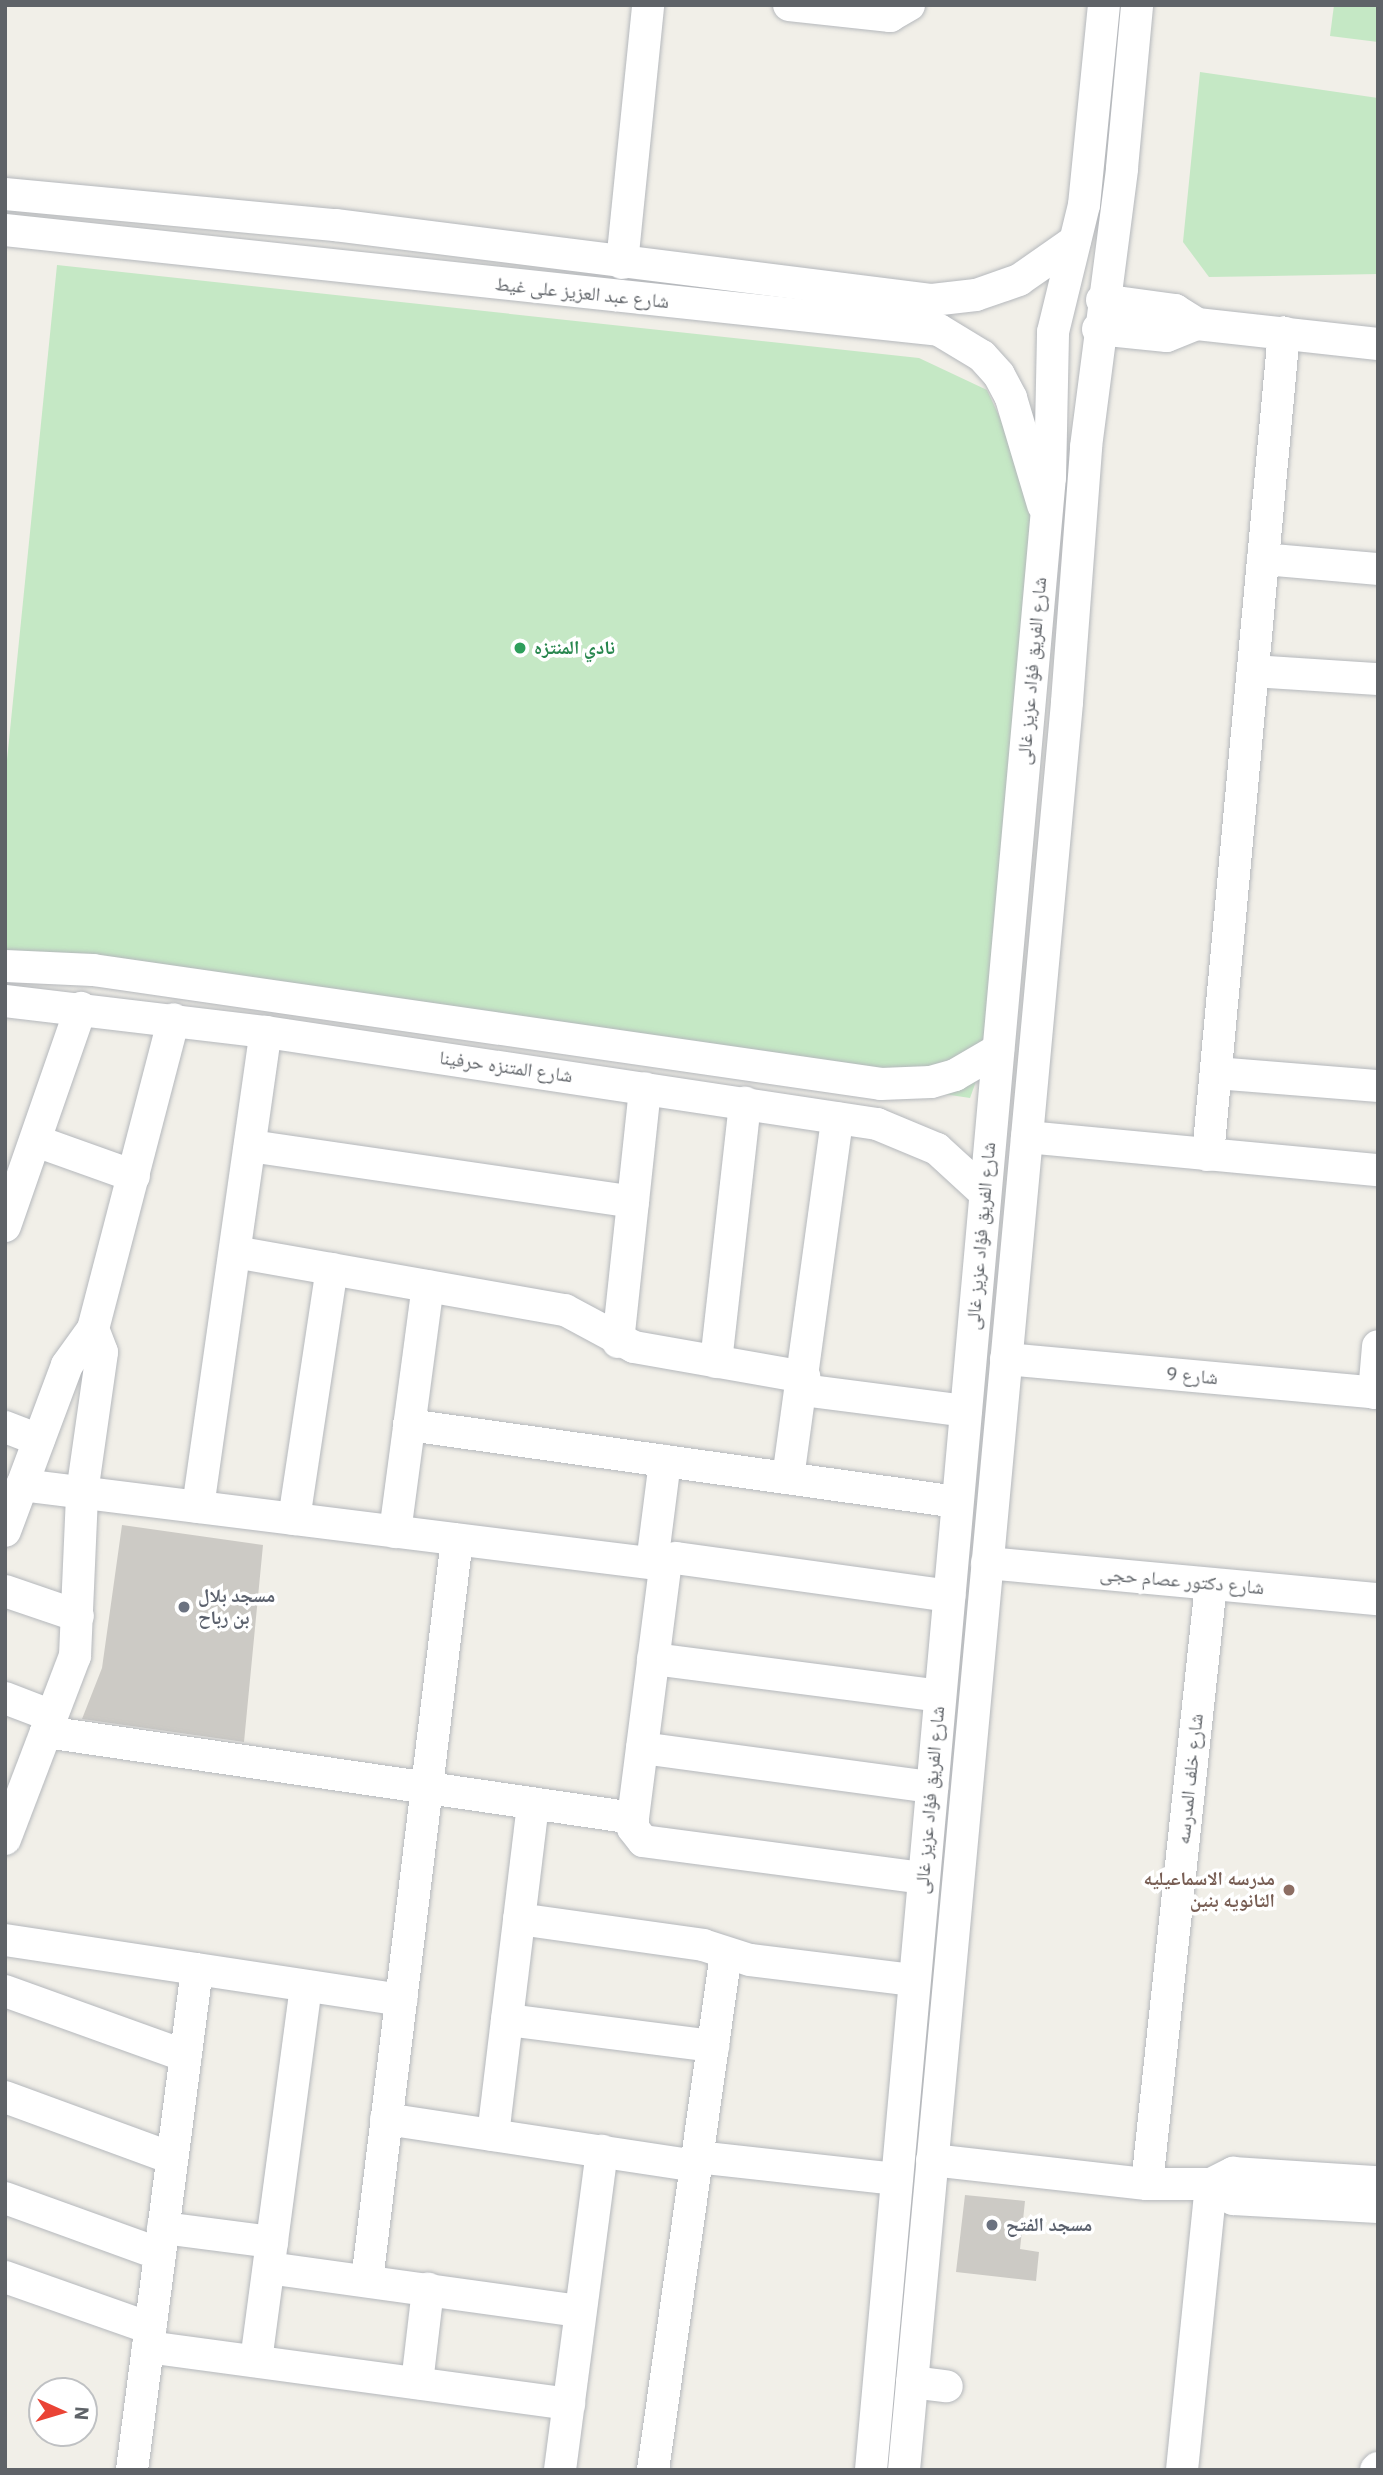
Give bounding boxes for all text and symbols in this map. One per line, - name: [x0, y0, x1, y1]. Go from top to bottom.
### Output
- street label: شارع عبد العزيز على غيط: [494, 273, 670, 313]
- street label: شارع الفريق فؤاد عزيز غالى: [1012, 576, 1052, 766]
- place label: نادي المنتزه: [534, 637, 615, 659]
- marker: نادي المنتزه: [512, 640, 528, 656]
- street label: شارع المتنزه حرفينا: [438, 1046, 574, 1088]
- street label: شارع الفريق فؤاد عزيز غالى: [961, 1141, 1001, 1331]
- street label: شارع 9: [1165, 1362, 1219, 1390]
- street label: شارع دكتور عصام حجى: [1099, 1562, 1265, 1600]
- place label: مسجد بلال بن رباح: [198, 1585, 275, 1629]
- marker: مسجد بلال بن رباح: [176, 1599, 192, 1615]
- street label: شارع الفريق فؤاد عزيز غالى: [910, 1705, 950, 1895]
- street label: شارع خلف المدرسه: [1172, 1713, 1208, 1845]
- place label: مدرسه الاسماعيليه الثانويه بنين: [1144, 1868, 1275, 1912]
- marker: مدرسه الاسماعيليه الثانويه بنين: [1281, 1882, 1297, 1898]
- place label: مسجد الفتح: [1006, 2214, 1092, 2236]
- marker: مسجد الفتح: [984, 2217, 1000, 2233]
- north arrow: [28, 2377, 98, 2447]
- text: N: [70, 2406, 94, 2421]

